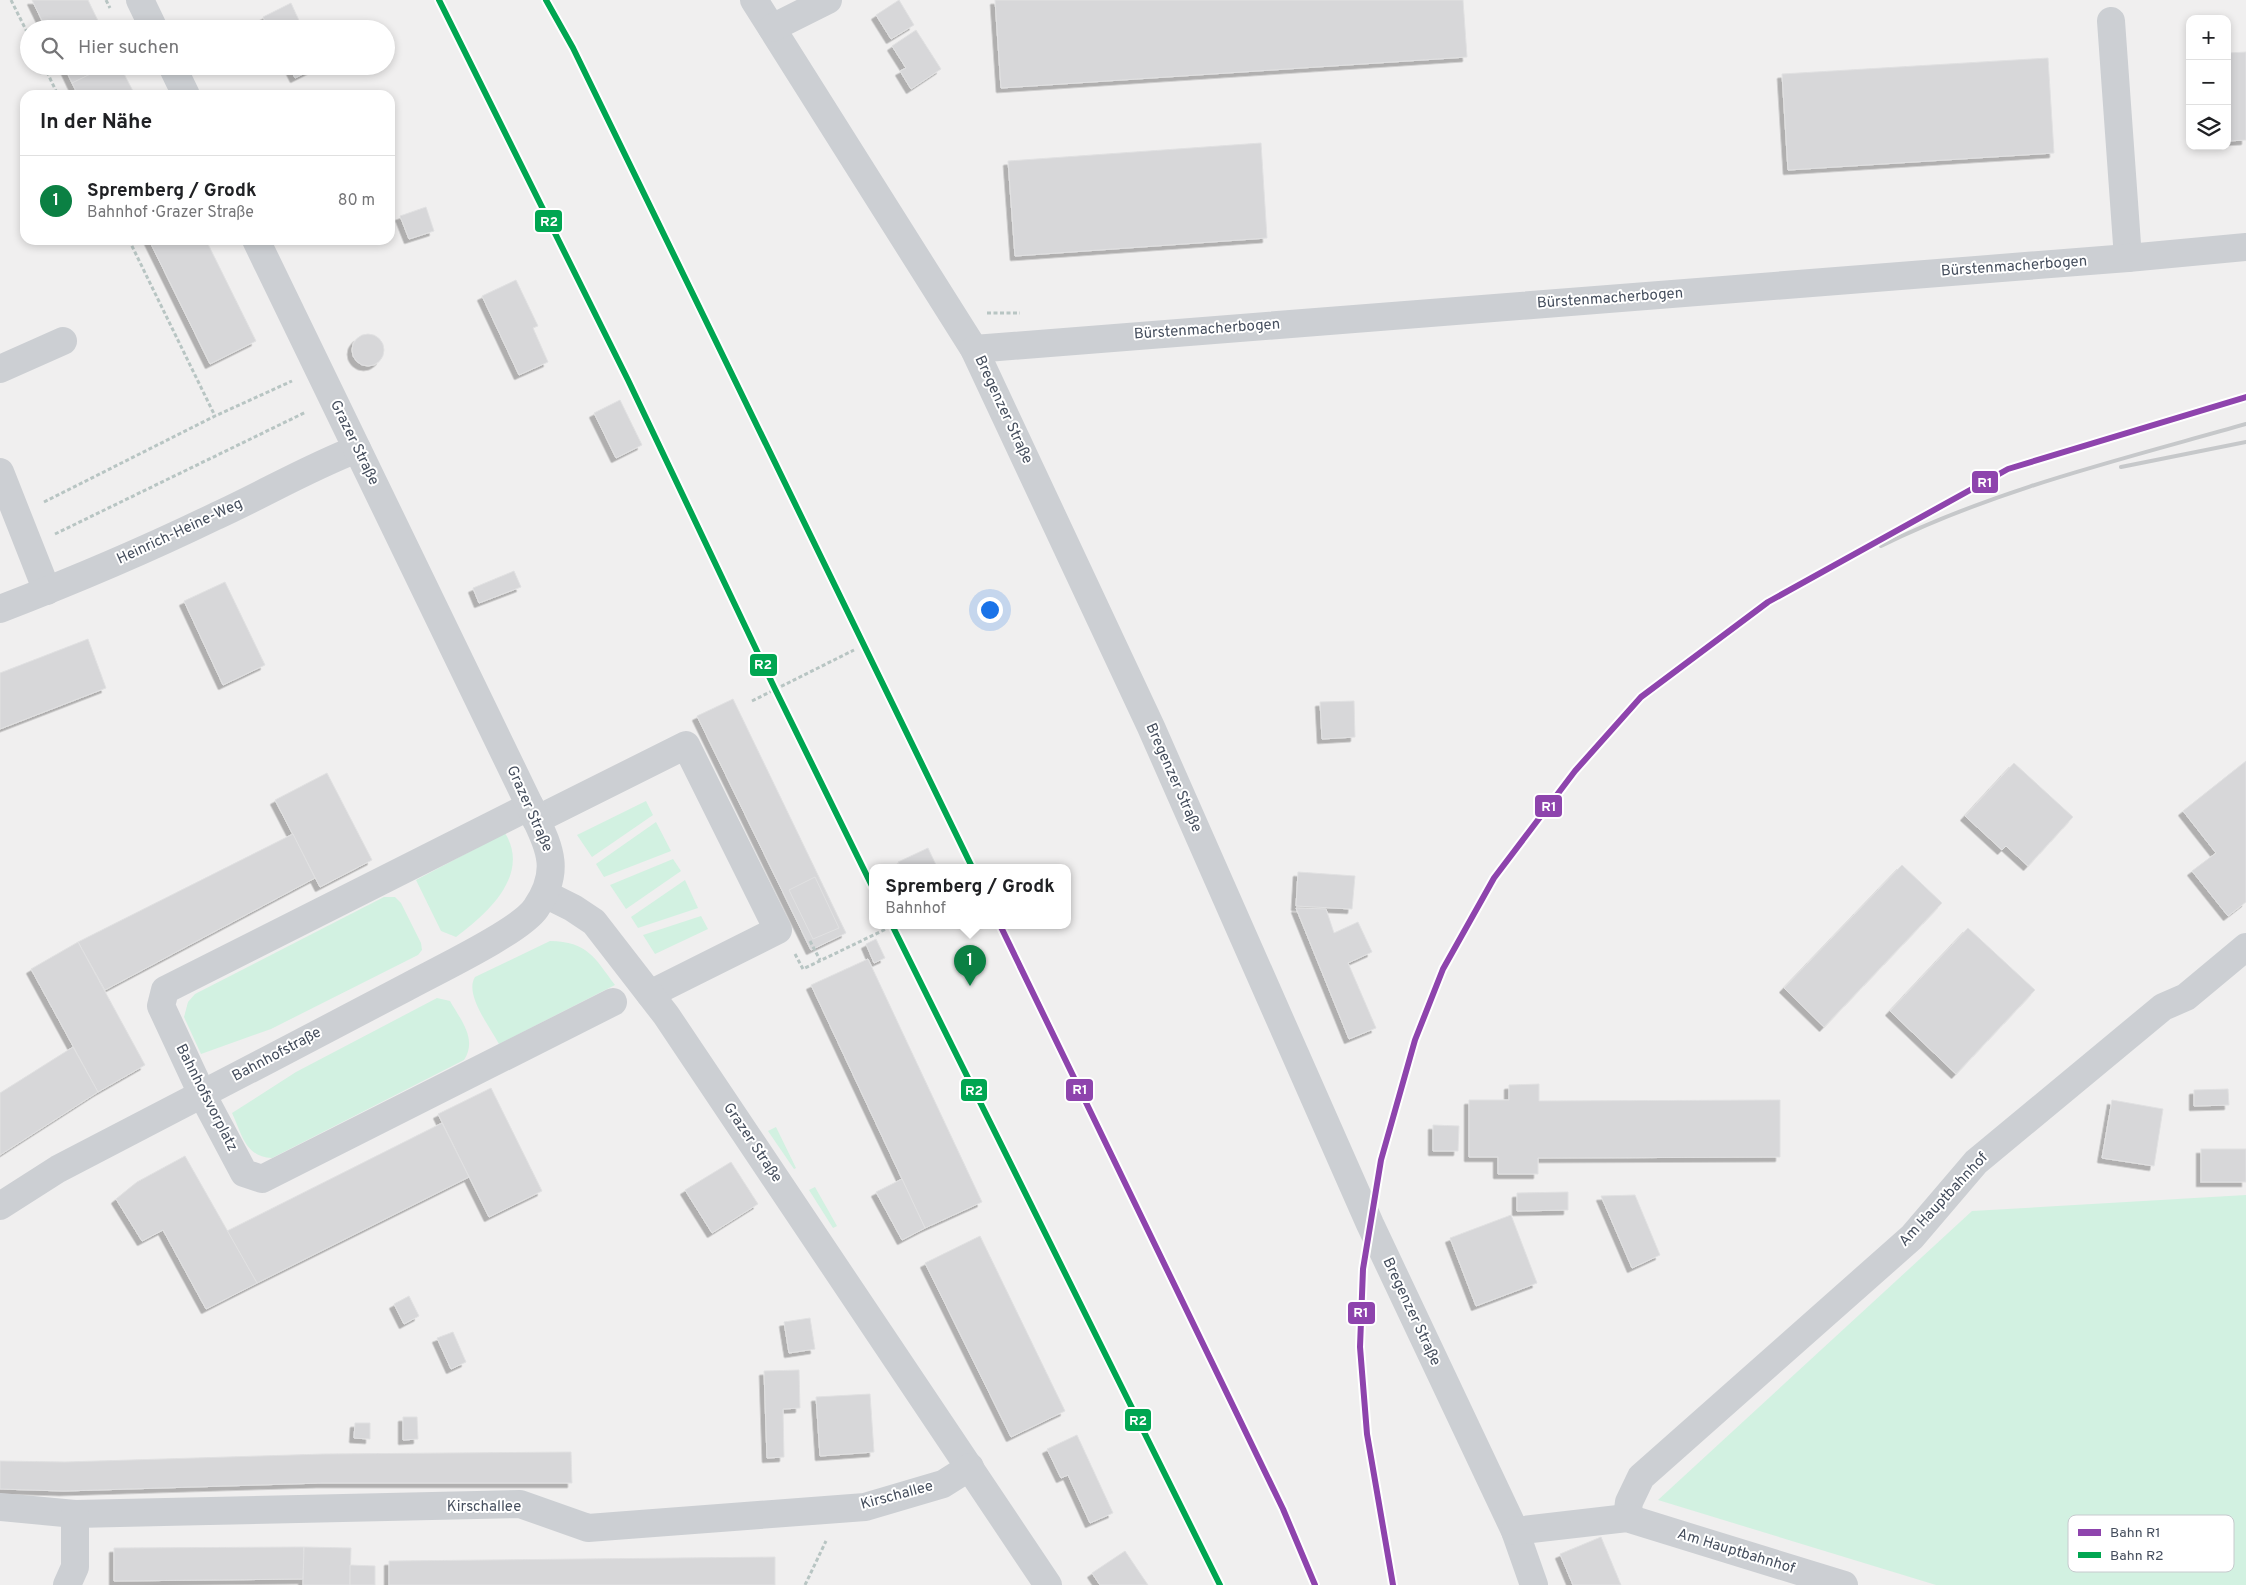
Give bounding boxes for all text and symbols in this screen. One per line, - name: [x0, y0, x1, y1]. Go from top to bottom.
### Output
- map controls: [2186, 15, 2231, 150]
- button: +: [2186, 15, 2231, 60]
- search box: [20, 20, 395, 75]
- icon: search: [38, 34, 66, 62]
- text: Hier suchen: [78, 36, 179, 60]
- button: −: [2186, 60, 2231, 105]
- button: layers: [2186, 105, 2231, 150]
- text: In der Nähe: [40, 109, 152, 136]
- text: Spremberg / Grodk: [87, 179, 257, 203]
- text: 1: [53, 191, 59, 211]
- text: 80 m: [338, 191, 375, 211]
- text: Bahnhof · Grazer Straße: [87, 203, 254, 223]
- line badge: R2: [534, 209, 563, 233]
- text: R2: [540, 214, 558, 231]
- street label: Bürstenmacherbogen: [1940, 252, 2088, 282]
- street label: Bürstenmacherbogen: [1536, 284, 1684, 314]
- street label: Bürstenmacherbogen: [1133, 315, 1281, 345]
- street label: Bregenzer Straße: [970, 353, 1036, 467]
- street label: Grazer Straße: [325, 397, 383, 489]
- line badge: R1: [1971, 470, 1999, 494]
- text: R1: [1977, 475, 1993, 492]
- street label: Heinrich-Heine-Weg: [114, 495, 246, 569]
- your location: [977, 597, 1003, 623]
- line badge: R2: [749, 653, 778, 677]
- text: R2: [754, 657, 772, 674]
- street label: Bregenzer Straße: [1140, 721, 1206, 835]
- street label: Grazer Straße: [502, 763, 556, 855]
- line badge: R1: [1534, 794, 1563, 818]
- text: R1: [1541, 799, 1557, 816]
- popup: [869, 864, 1071, 929]
- text: Spremberg / Grodk: [885, 875, 1055, 899]
- text: Bahnhof: [885, 899, 946, 919]
- pin: 1: [954, 945, 986, 986]
- street label: Bahnhofstraße: [229, 1024, 325, 1086]
- street label: Bahnhofsvorplatz: [171, 1041, 241, 1155]
- line badge: R2: [960, 1078, 988, 1102]
- line badge: R1: [1065, 1078, 1094, 1102]
- text: R1: [1072, 1082, 1088, 1099]
- text: R2: [965, 1083, 983, 1100]
- street label: Grazer Straße: [718, 1099, 786, 1187]
- street label: Am Hauptbahnhof: [1895, 1149, 1993, 1251]
- street label: Bregenzer Straße: [1378, 1255, 1444, 1369]
- line badge: R1: [1347, 1301, 1376, 1325]
- text: R1: [1353, 1305, 1369, 1322]
- line badge: R2: [1124, 1408, 1152, 1432]
- text: R2: [1129, 1413, 1147, 1430]
- street label: Kirschallee: [859, 1477, 935, 1515]
- street label: Kirschallee: [447, 1498, 521, 1517]
- legend: [2068, 1515, 2234, 1572]
- street label: Am Hauptbahnhof: [1675, 1525, 1797, 1579]
- text: Bahn R1: [2110, 1525, 2160, 1542]
- text: Bahn R2: [2110, 1548, 2164, 1565]

